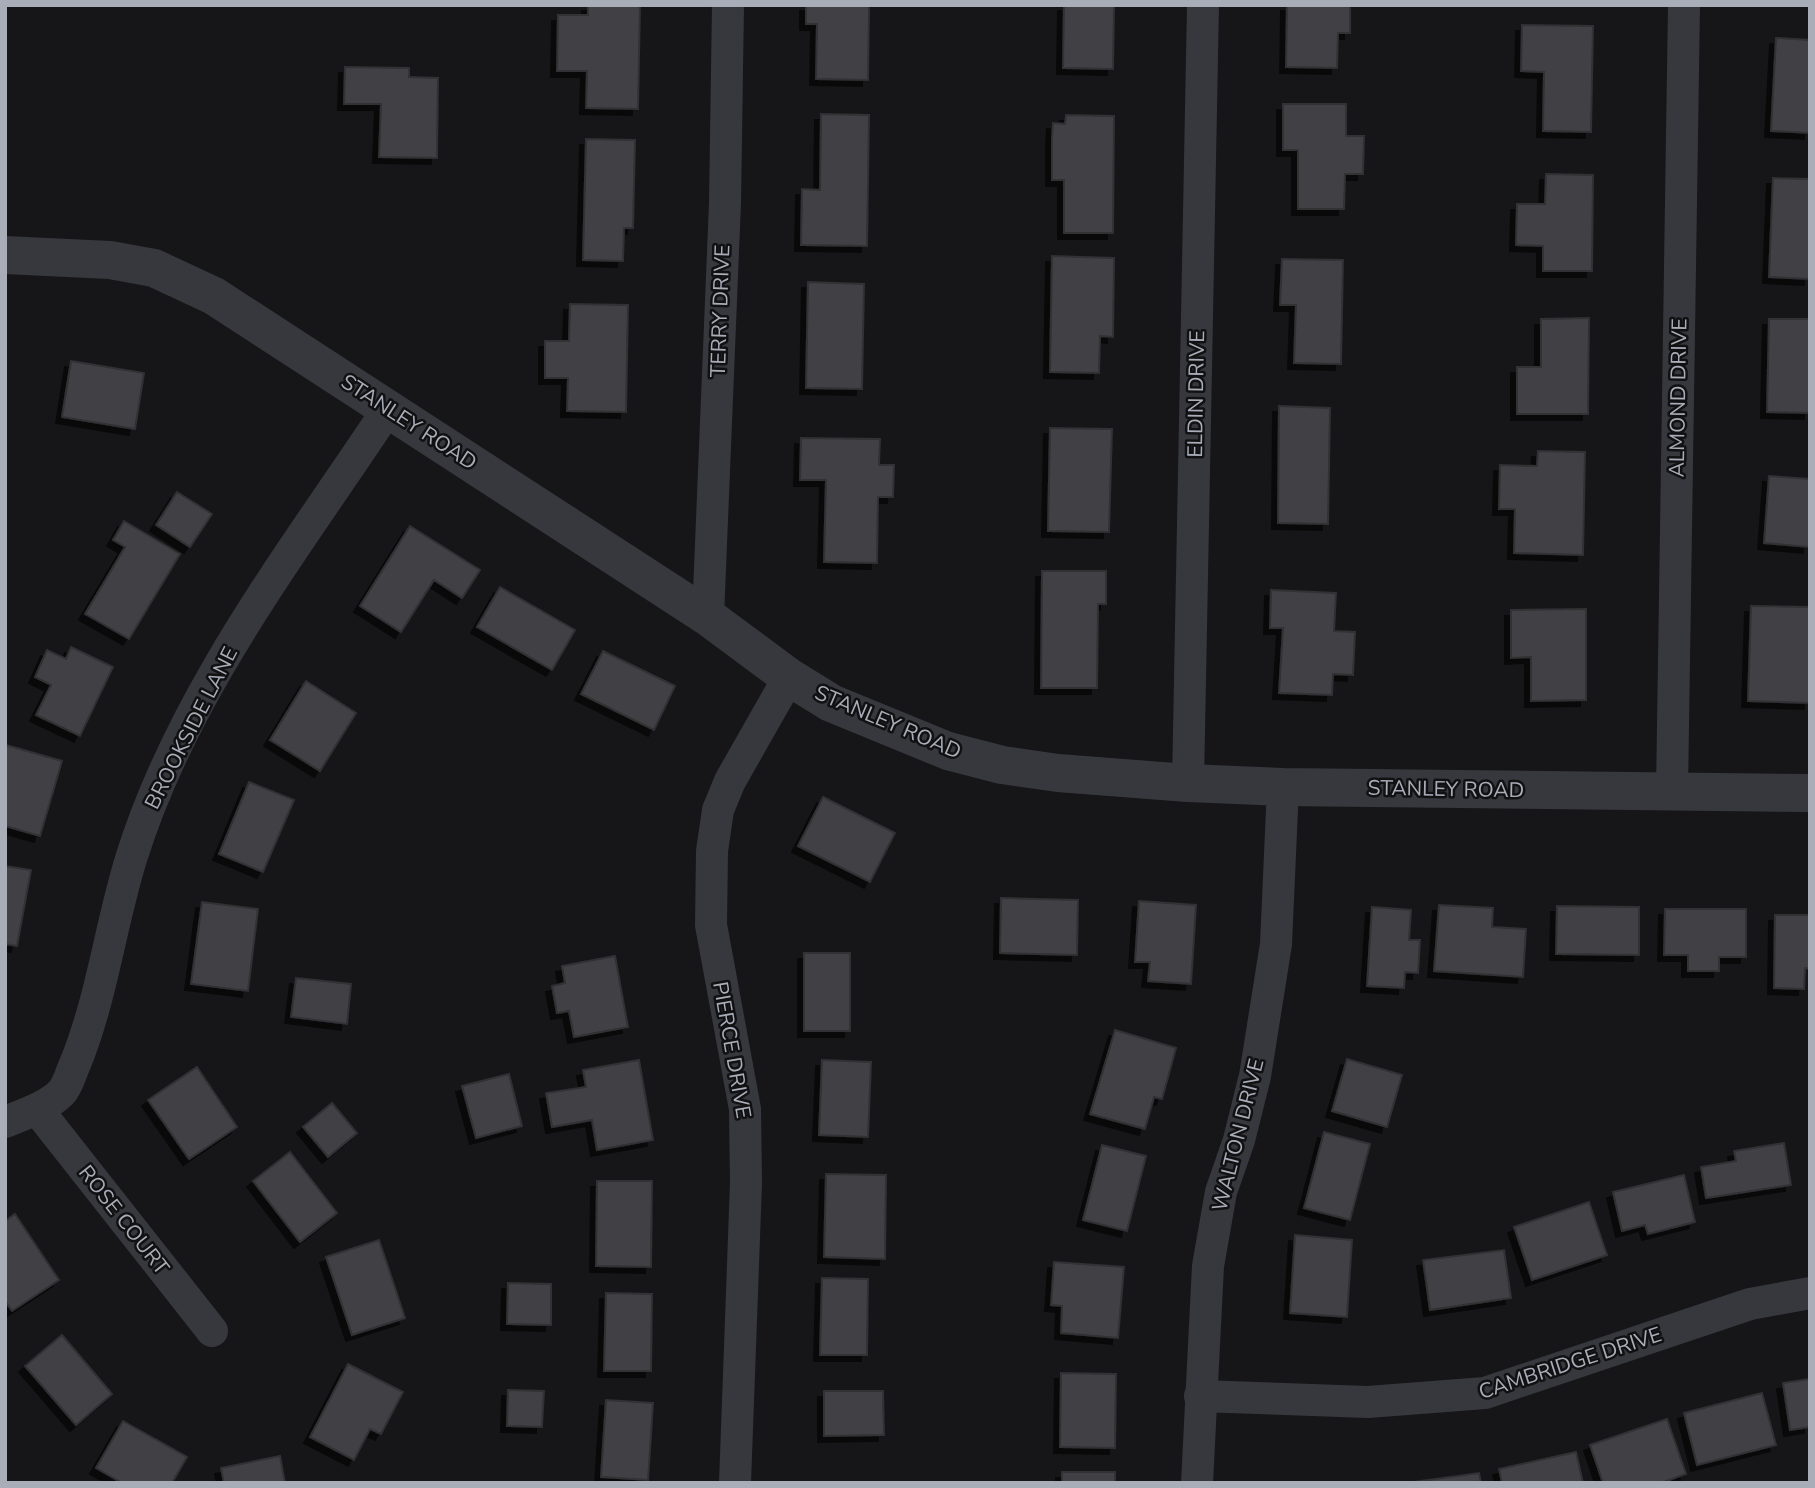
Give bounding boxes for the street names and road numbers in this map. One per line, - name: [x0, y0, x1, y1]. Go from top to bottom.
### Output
- street label: TERRY DRIVE: [704, 244, 736, 378]
- street label: ALMOND DRIVE: [1663, 318, 1693, 478]
- street label: ELDIN DRIVE: [1181, 330, 1211, 458]
- street label: STANLEY ROAD: [336, 368, 482, 476]
- street label: BROOKSIDE LANE: [138, 642, 244, 814]
- street label: STANLEY ROAD: [810, 679, 966, 765]
- street label: STANLEY ROAD: [1367, 774, 1525, 804]
- street label: PIERCE DRIVE: [706, 979, 758, 1121]
- street label: WALTON DRIVE: [1205, 1056, 1271, 1214]
- street label: ROSE COURT: [72, 1159, 176, 1281]
- street label: CAMBRIDGE DRIVE: [1475, 1320, 1665, 1406]

